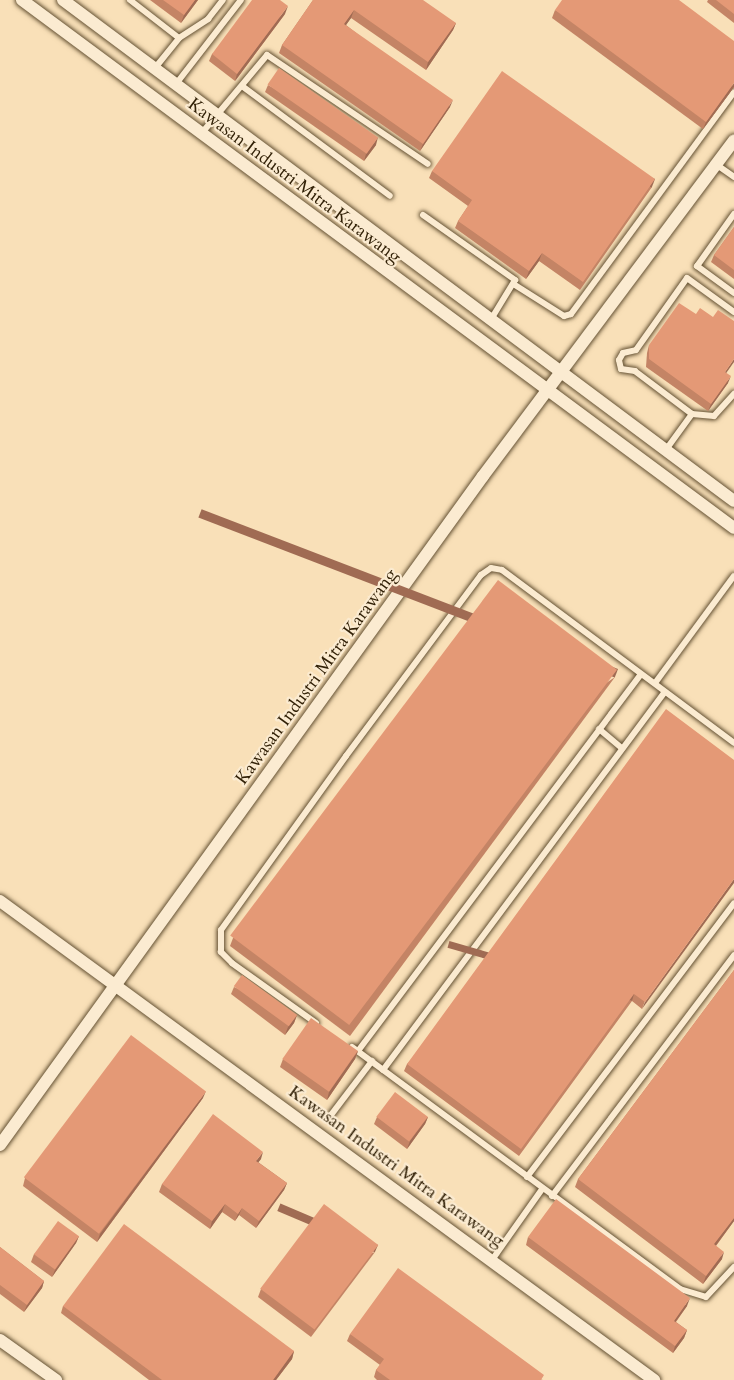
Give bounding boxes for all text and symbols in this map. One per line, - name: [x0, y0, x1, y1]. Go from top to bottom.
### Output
- street label: Kawasan Industri Mitra Karawang: [183, 94, 405, 268]
- street label: Kawasan Industri Mitra Karawang: [232, 565, 402, 789]
- street label: Kawasan Industri Mitra Karawang: [284, 1082, 508, 1252]

